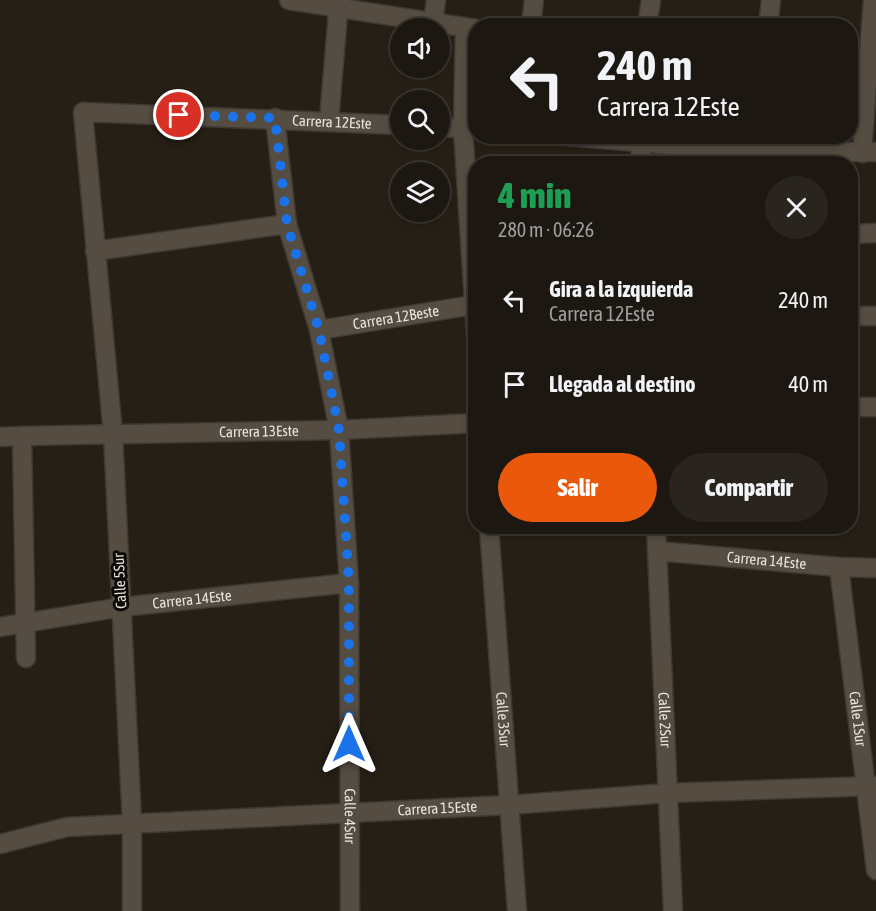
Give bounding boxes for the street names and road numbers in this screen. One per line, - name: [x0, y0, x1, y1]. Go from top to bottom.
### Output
- street label: Carrera 12Este: [292, 112, 372, 132]
- street label: Carrera 12Beste: [352, 302, 440, 332]
- street label: Carrera 13Este: [219, 422, 299, 440]
- street label: Carrera 14Este: [726, 548, 807, 572]
- street label: Calle 5Sur: [110, 552, 129, 609]
- street label: Carrera 14Este: [152, 586, 232, 612]
- street label: Calle 1Sur: [846, 690, 870, 748]
- street label: Calle 3Sur: [493, 691, 514, 748]
- street label: Calle 2Sur: [655, 692, 675, 748]
- street label: Calle 4Sur: [342, 789, 359, 845]
- street label: Carrera 15Este: [397, 798, 478, 818]

